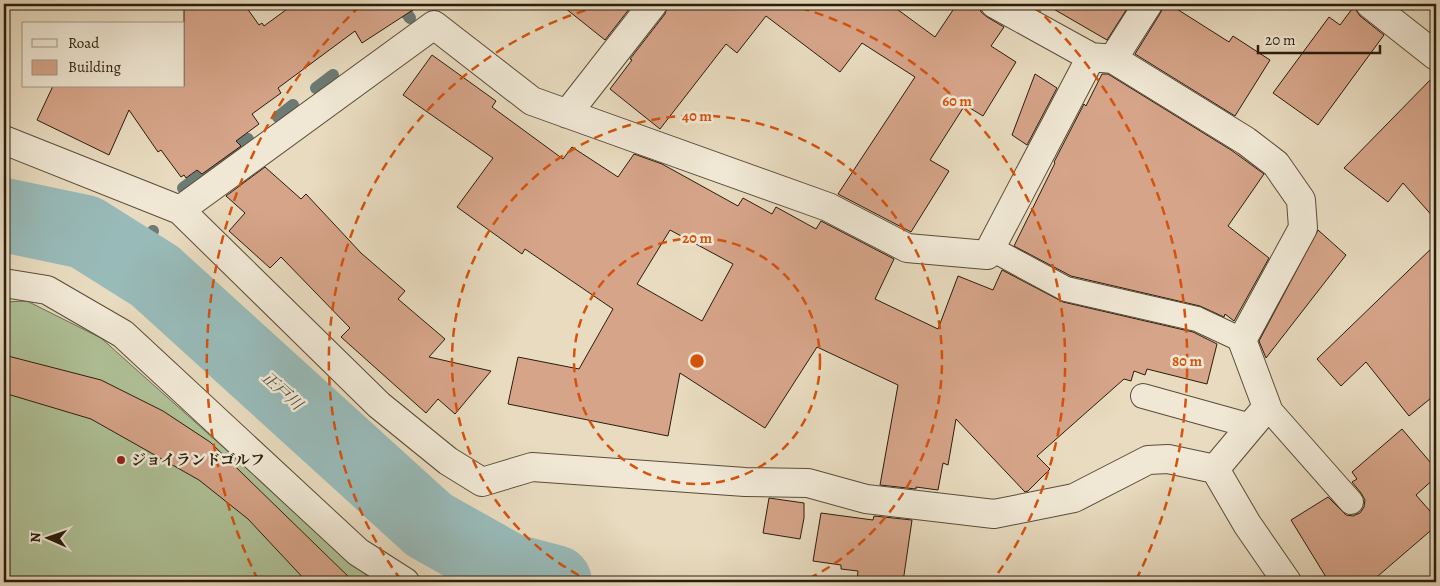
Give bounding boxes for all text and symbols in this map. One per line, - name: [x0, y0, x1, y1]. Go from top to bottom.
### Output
- legend: [22, 22, 185, 88]
- scale bar: [1258, 22, 1380, 54]
- text: 20 m: [1265, 30, 1296, 50]
- text: Road: [68, 33, 100, 53]
- text: Building: [68, 57, 121, 77]
- text: 60 m: [942, 91, 972, 111]
- text: 40 m: [682, 106, 712, 126]
- text: 20 m: [682, 228, 712, 248]
- text: 80 m: [1172, 351, 1202, 371]
- centre of rings: [688, 352, 706, 370]
- water label: 正戸川: [257, 367, 309, 417]
- place label: ジョイランドゴルフ: [131, 450, 265, 470]
- marker: ジョイランドゴルフ: [115, 454, 127, 466]
- north arrow: [22, 514, 72, 564]
- text: N: [26, 532, 45, 543]

